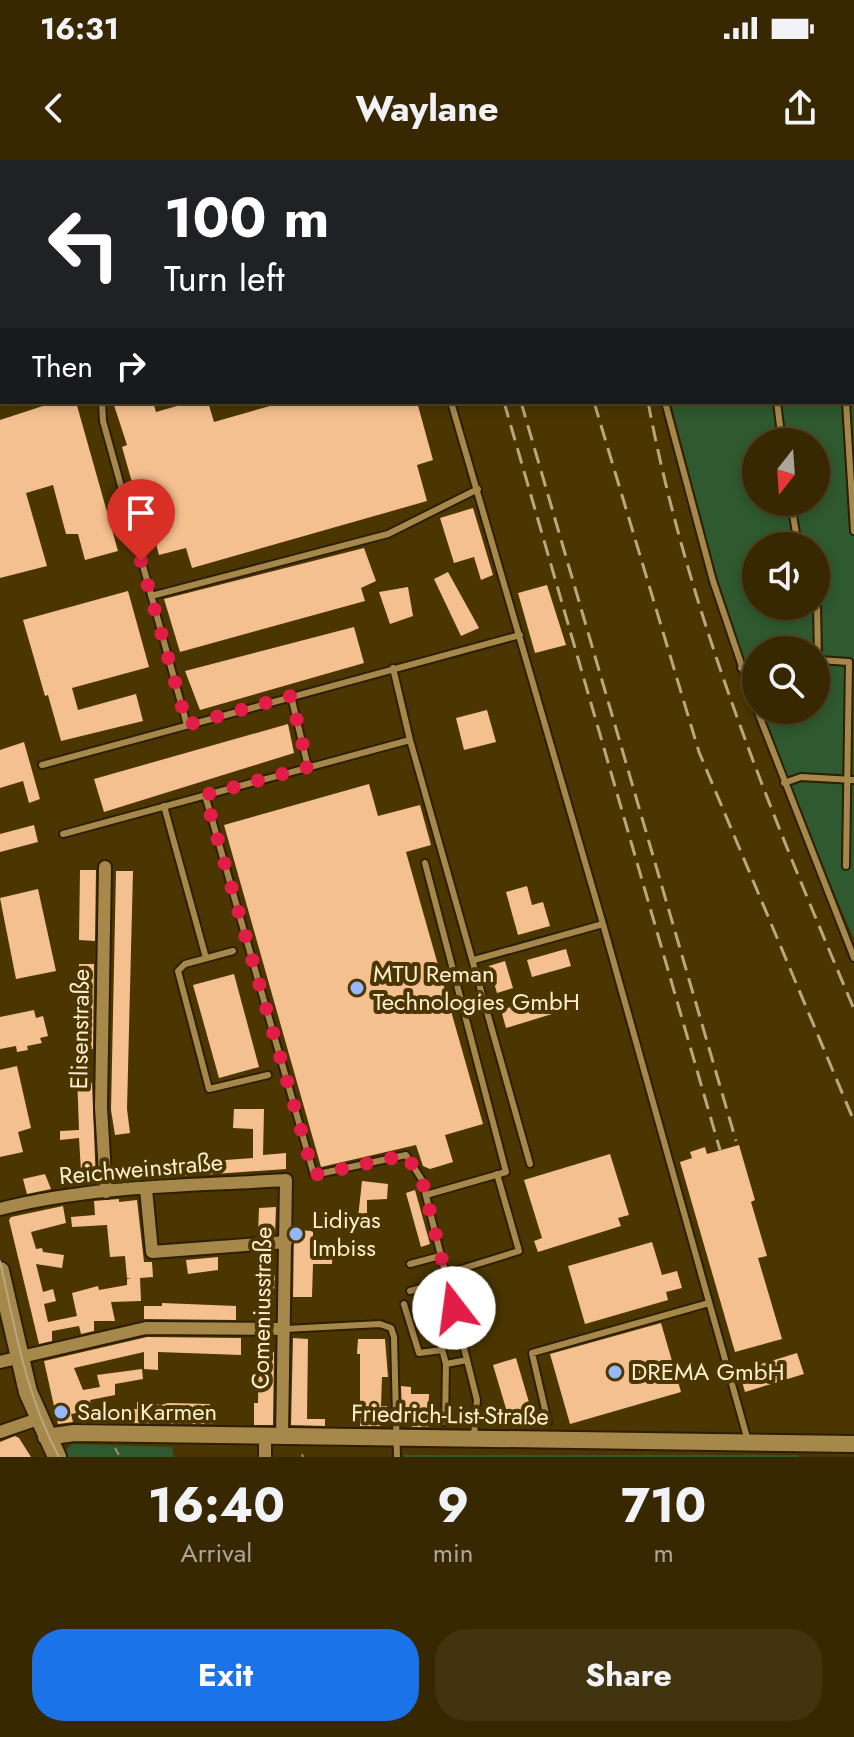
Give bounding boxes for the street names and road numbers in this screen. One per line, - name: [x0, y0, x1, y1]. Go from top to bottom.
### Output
- street label: Elisenstraße: [61, 968, 98, 1090]
- street label: Reichweinstraße: [58, 1144, 224, 1193]
- street label: Comeniusstraße: [243, 1226, 280, 1390]
- street label: Friedrich-List-Straße: [351, 1395, 549, 1434]

